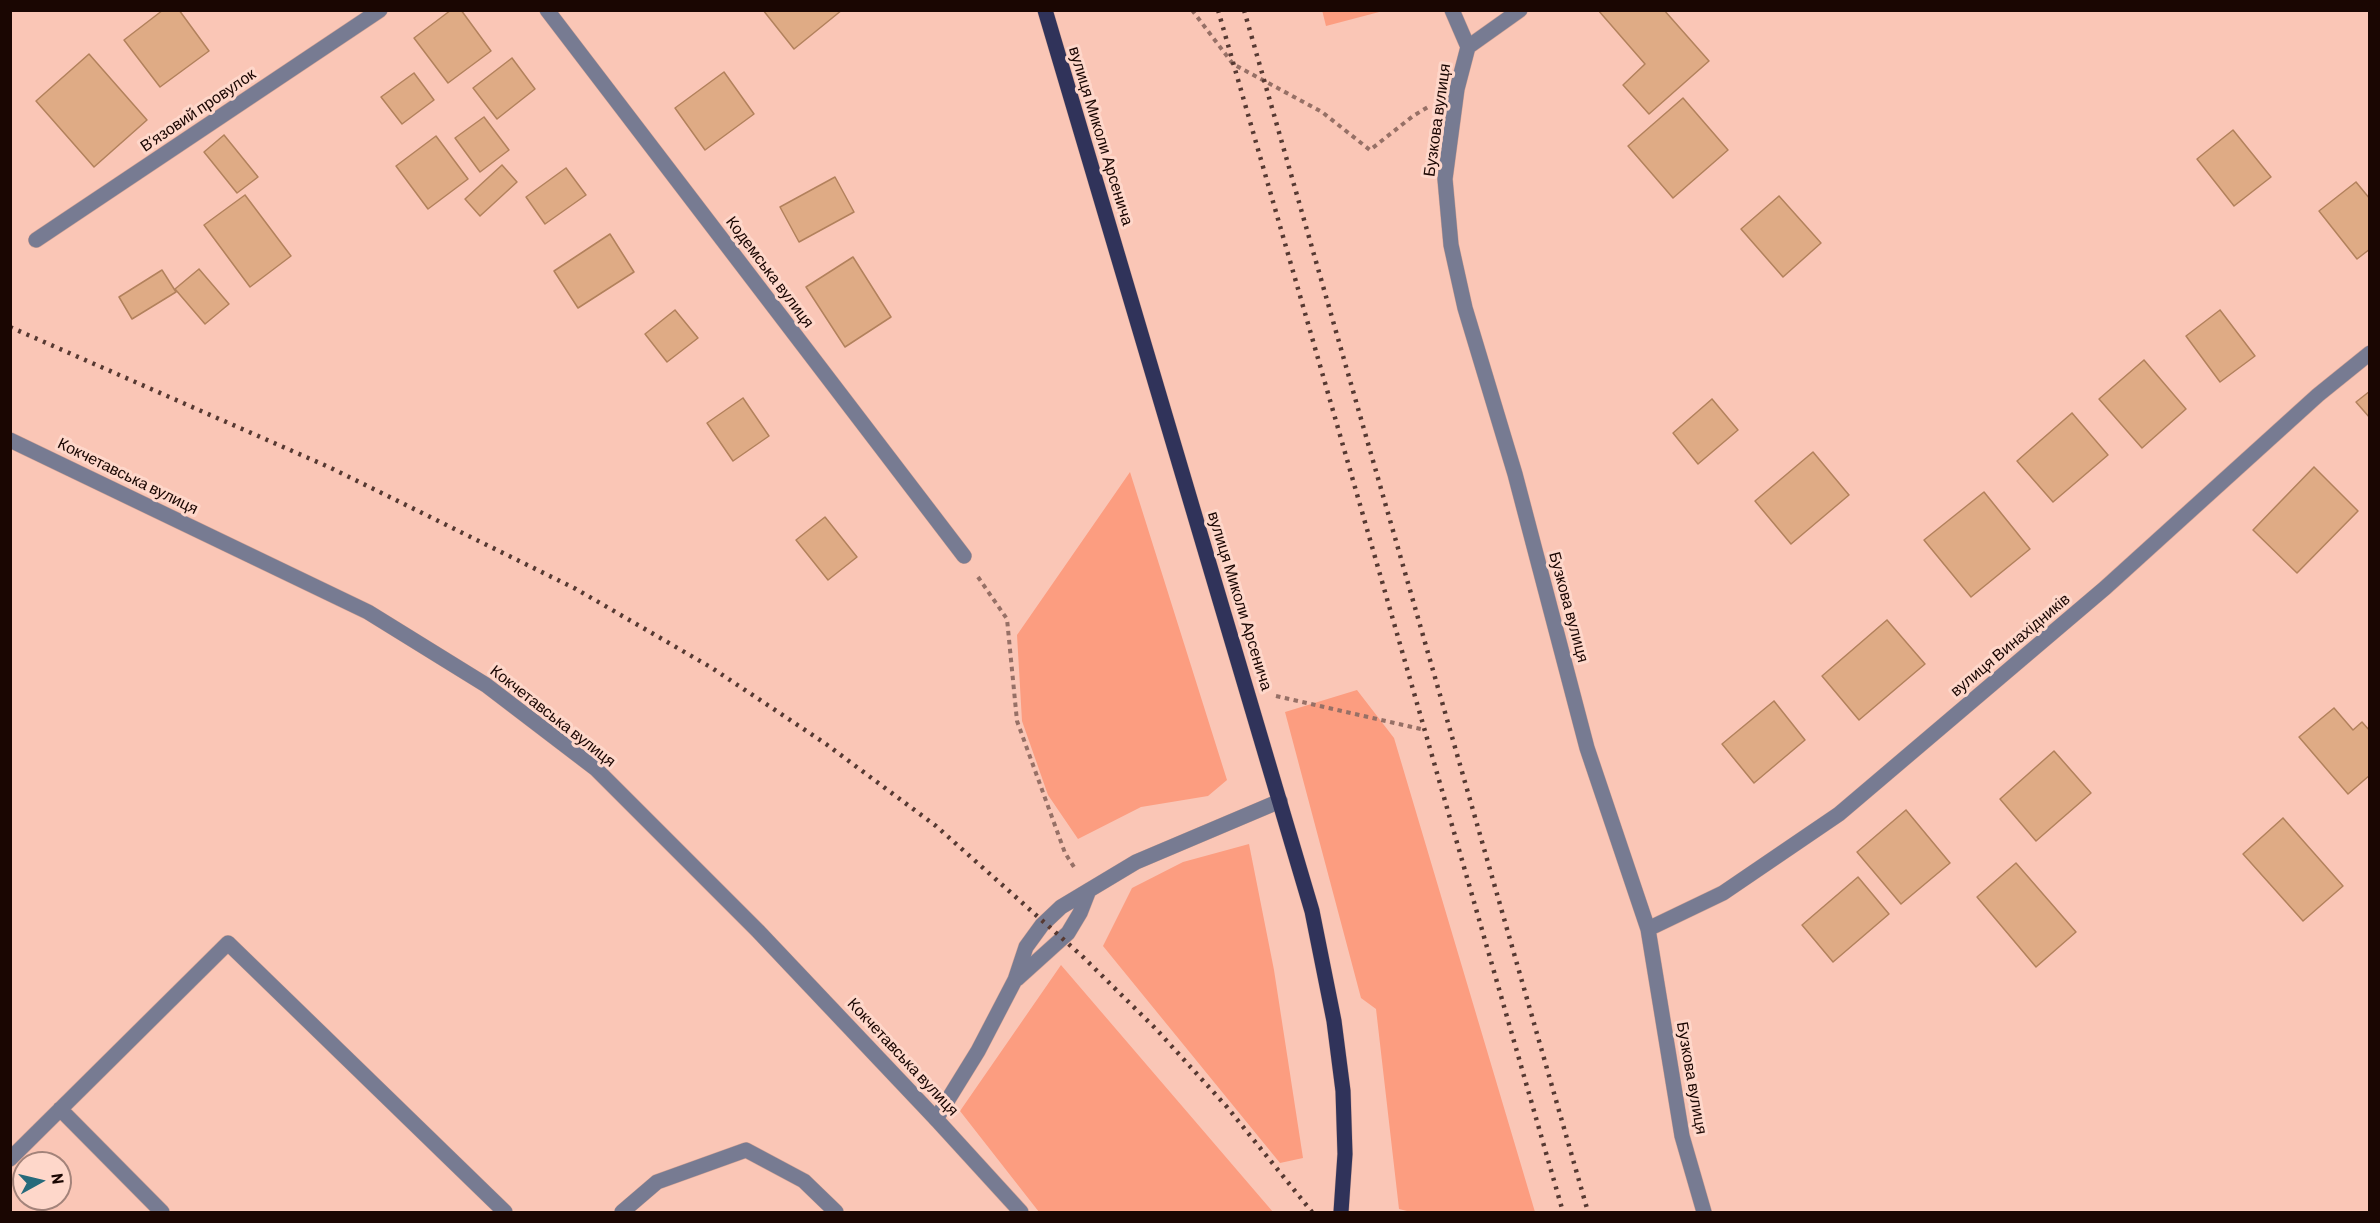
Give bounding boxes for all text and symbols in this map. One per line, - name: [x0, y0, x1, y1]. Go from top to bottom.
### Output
- street label: вулиця Миколи Арсенича: [1065, 44, 1137, 228]
- street label: Бузкова вулиця: [1420, 62, 1454, 178]
- street label: Вʼязовий провулок: [137, 64, 259, 156]
- street label: Кодемська вулиця: [722, 212, 818, 332]
- street label: Кокчетавська вулиця: [55, 434, 201, 518]
- street label: вулиця Миколи Арсенича: [1204, 509, 1276, 693]
- street label: Бузкова вулиця: [1545, 550, 1593, 664]
- street label: вулиця Винахідників: [1946, 589, 2074, 701]
- street label: Кокчетавська вулиця: [486, 661, 620, 771]
- street label: Кокчетавська вулиця: [843, 994, 963, 1120]
- street label: Бузкова вулиця: [1673, 1020, 1711, 1136]
- north arrow: [12, 1151, 72, 1211]
- text: N: [48, 1172, 68, 1185]

